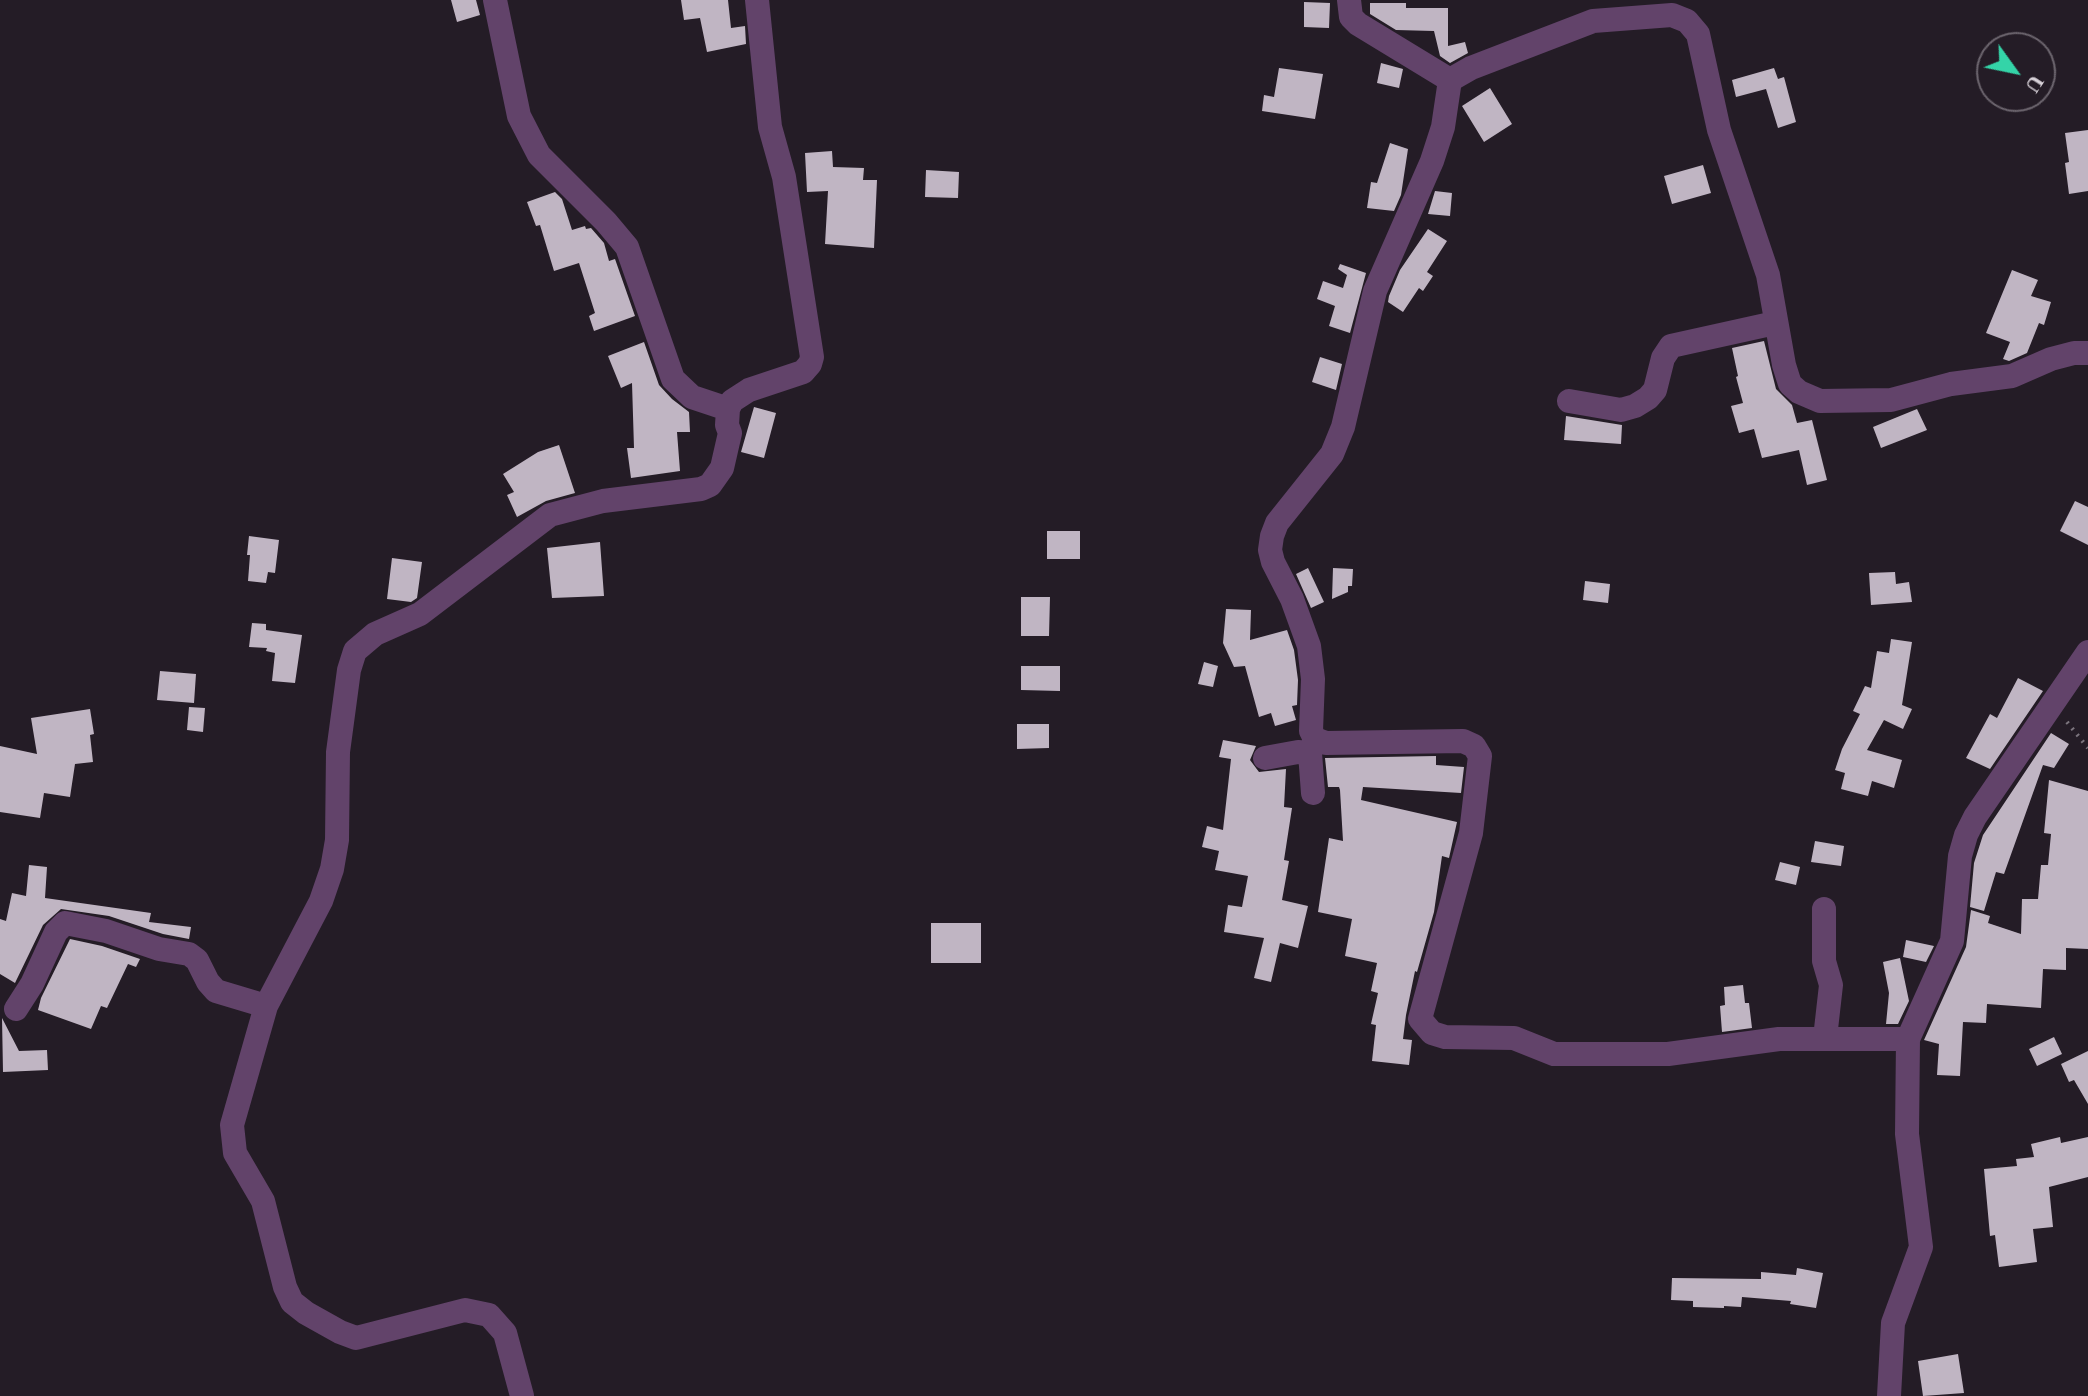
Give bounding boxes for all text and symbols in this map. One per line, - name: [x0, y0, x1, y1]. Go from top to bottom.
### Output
- north arrow: [1976, 32, 2056, 112]
- text: U: [2020, 71, 2050, 98]

